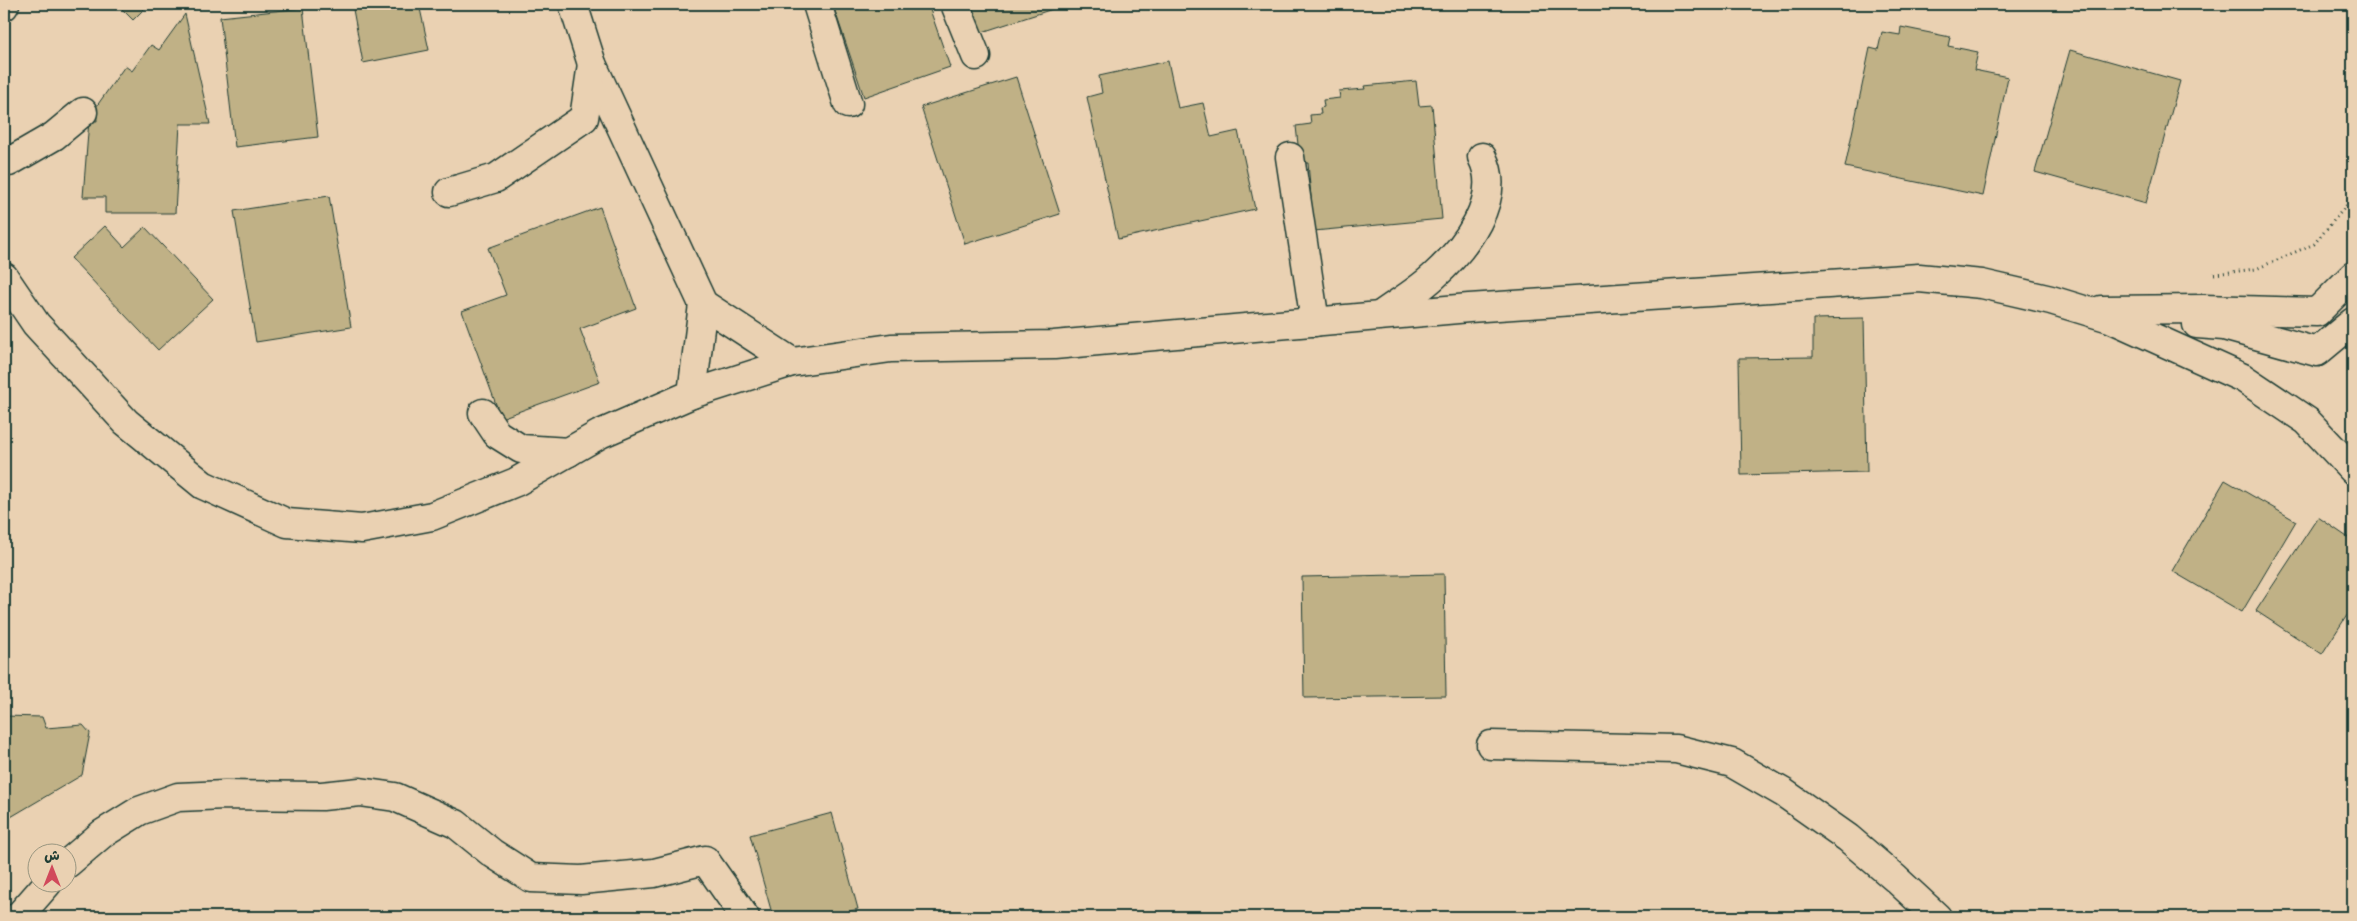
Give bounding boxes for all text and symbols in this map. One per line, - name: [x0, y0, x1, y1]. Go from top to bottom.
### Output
- north arrow: [28, 844, 78, 894]
- text: ش: [44, 849, 60, 866]

